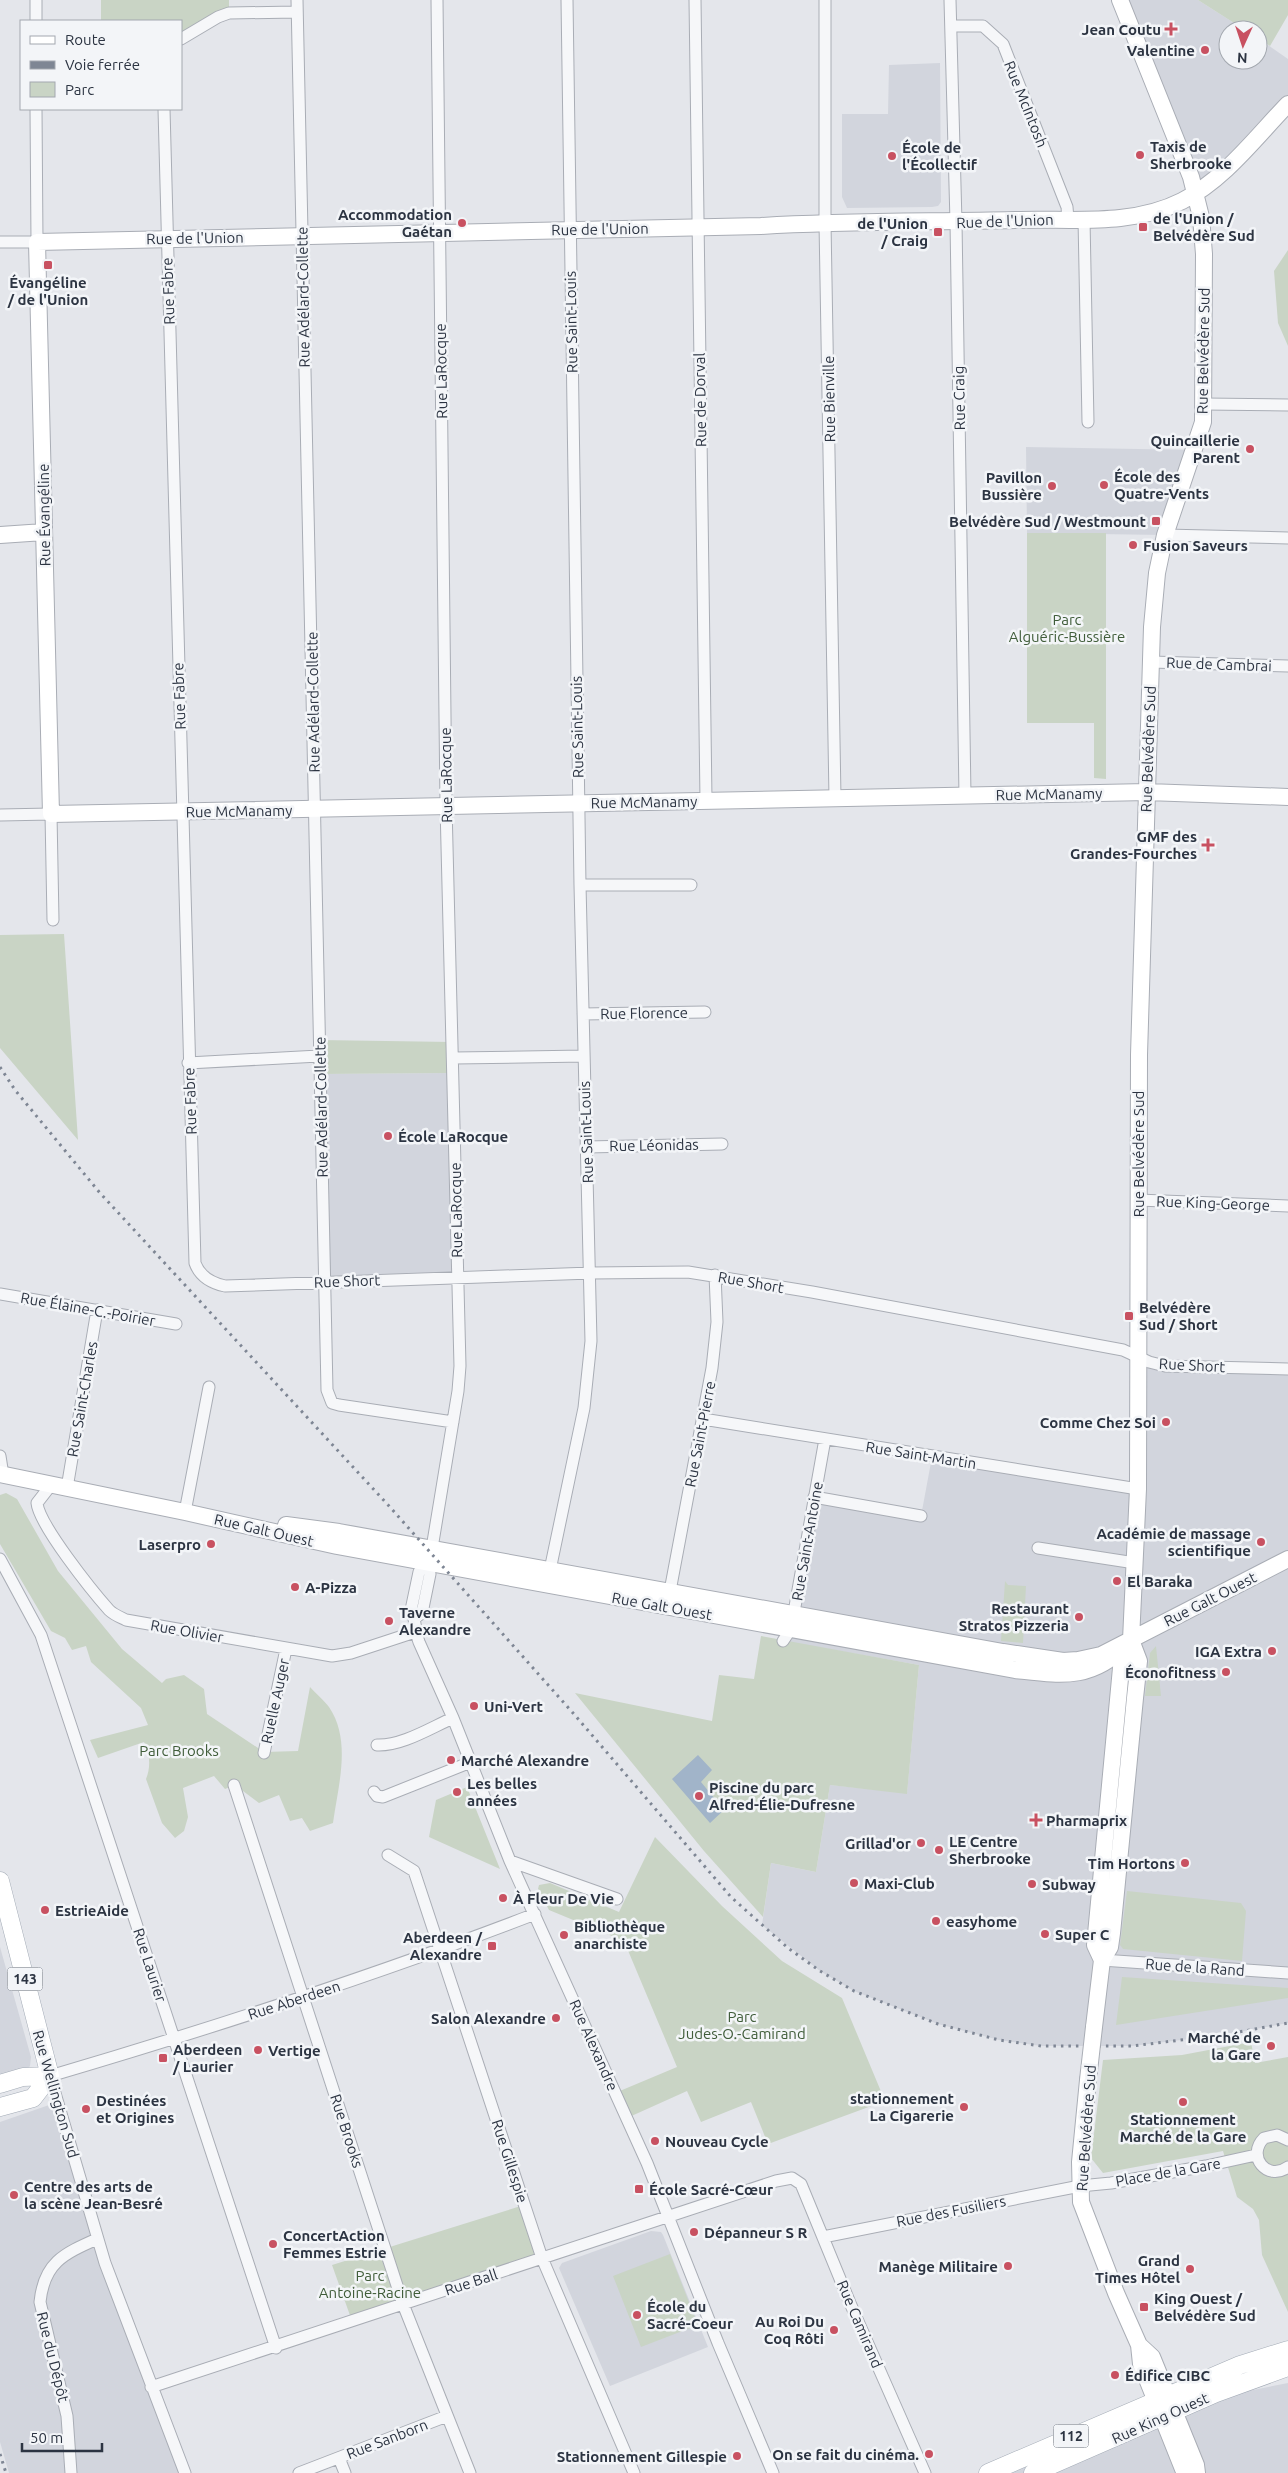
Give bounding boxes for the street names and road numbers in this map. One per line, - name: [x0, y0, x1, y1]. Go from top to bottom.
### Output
- street label: Rue McIntosh: [1001, 58, 1051, 150]
- street label: Rue de l'Union: [956, 211, 1054, 231]
- street label: Rue de l'Union: [551, 220, 649, 238]
- street label: Rue Adélard-Collette: [293, 226, 313, 368]
- street label: Rue de l'Union: [146, 229, 244, 247]
- street label: Rue Fabre: [158, 257, 178, 325]
- street label: Rue Saint-Louis: [562, 271, 580, 373]
- street label: Rue Belvédère Sud: [1193, 288, 1213, 414]
- street label: Rue LaRocque: [432, 323, 450, 419]
- street label: Rue de Dorval: [691, 353, 709, 447]
- street label: Rue Bienville: [820, 355, 838, 443]
- street label: Rue Craig: [950, 366, 968, 430]
- street label: Rue Évangéline: [35, 463, 53, 567]
- street label: Rue Adélard-Collette: [303, 631, 323, 773]
- street label: Rue de Cambrai: [1166, 654, 1272, 674]
- street label: Rue Fabre: [169, 662, 189, 730]
- street label: Rue Saint-Louis: [568, 676, 586, 778]
- street label: Rue Belvédère Sud: [1137, 685, 1159, 813]
- street label: Rue LaRocque: [437, 727, 455, 823]
- street label: Rue McManamy: [995, 785, 1103, 803]
- street label: Rue McManamy: [590, 793, 698, 811]
- street label: Rue McManamy: [185, 802, 293, 820]
- street label: Rue Florence: [600, 1004, 688, 1022]
- street label: Rue Adélard-Collette: [311, 1036, 331, 1178]
- street label: Rue Fabre: [180, 1067, 200, 1135]
- street label: Rue Saint-Louis: [576, 1081, 596, 1183]
- street label: Rue Belvédère Sud: [1130, 1091, 1147, 1217]
- street label: Rue Léonidas: [609, 1136, 699, 1154]
- street label: Rue LaRocque: [447, 1162, 465, 1258]
- street label: Rue King-George: [1156, 1193, 1270, 1213]
- street label: Rue Short: [717, 1268, 785, 1296]
- street label: Rue Short: [314, 1271, 381, 1291]
- street label: Rue Élaine-C.-Poirier: [19, 1289, 157, 1329]
- street label: Rue Saint-Charles: [63, 1340, 101, 1458]
- street label: Rue Short: [1158, 1355, 1226, 1375]
- street label: Rue Saint-Pierre: [681, 1379, 719, 1489]
- street label: Rue Saint-Martin: [864, 1438, 978, 1472]
- street label: Rue Saint-Antoine: [788, 1480, 826, 1602]
- street label: Rue Galt Ouest: [213, 1510, 315, 1550]
- street label: Rue Galt Ouest: [1161, 1568, 1259, 1630]
- street label: Rue Galt Ouest: [611, 1589, 714, 1623]
- street label: Rue Olivier: [149, 1616, 225, 1646]
- street label: Ruelle Auger: [258, 1657, 292, 1745]
- street label: Rue Laurier: [130, 1926, 170, 2004]
- street label: Rue de la Rand: [1145, 1955, 1245, 1979]
- road number: 143: [8, 1968, 42, 1990]
- street label: Rue Aberdeen: [246, 1977, 342, 2023]
- street label: Rue Alexandre: [566, 1997, 622, 2093]
- street label: Rue Wellington Sud: [30, 2028, 82, 2160]
- street label: Rue Belvédère Sud: [1073, 2064, 1099, 2192]
- street label: Rue Brooks: [327, 2092, 367, 2170]
- street label: Rue Gillespie: [489, 2117, 531, 2205]
- street label: Place de la Gare: [1114, 2154, 1222, 2190]
- street label: Rue des Fusiliers: [895, 2192, 1007, 2230]
- street label: Rue Ball: [442, 2265, 500, 2299]
- street label: Rue Camirand: [834, 2277, 886, 2371]
- street label: Rue du Dépôt: [34, 2310, 72, 2404]
- street label: Rue King Ouest: [1109, 2389, 1211, 2447]
- street label: Rue Sanborn: [344, 2416, 430, 2462]
- road number: 112: [1054, 2424, 1088, 2448]

